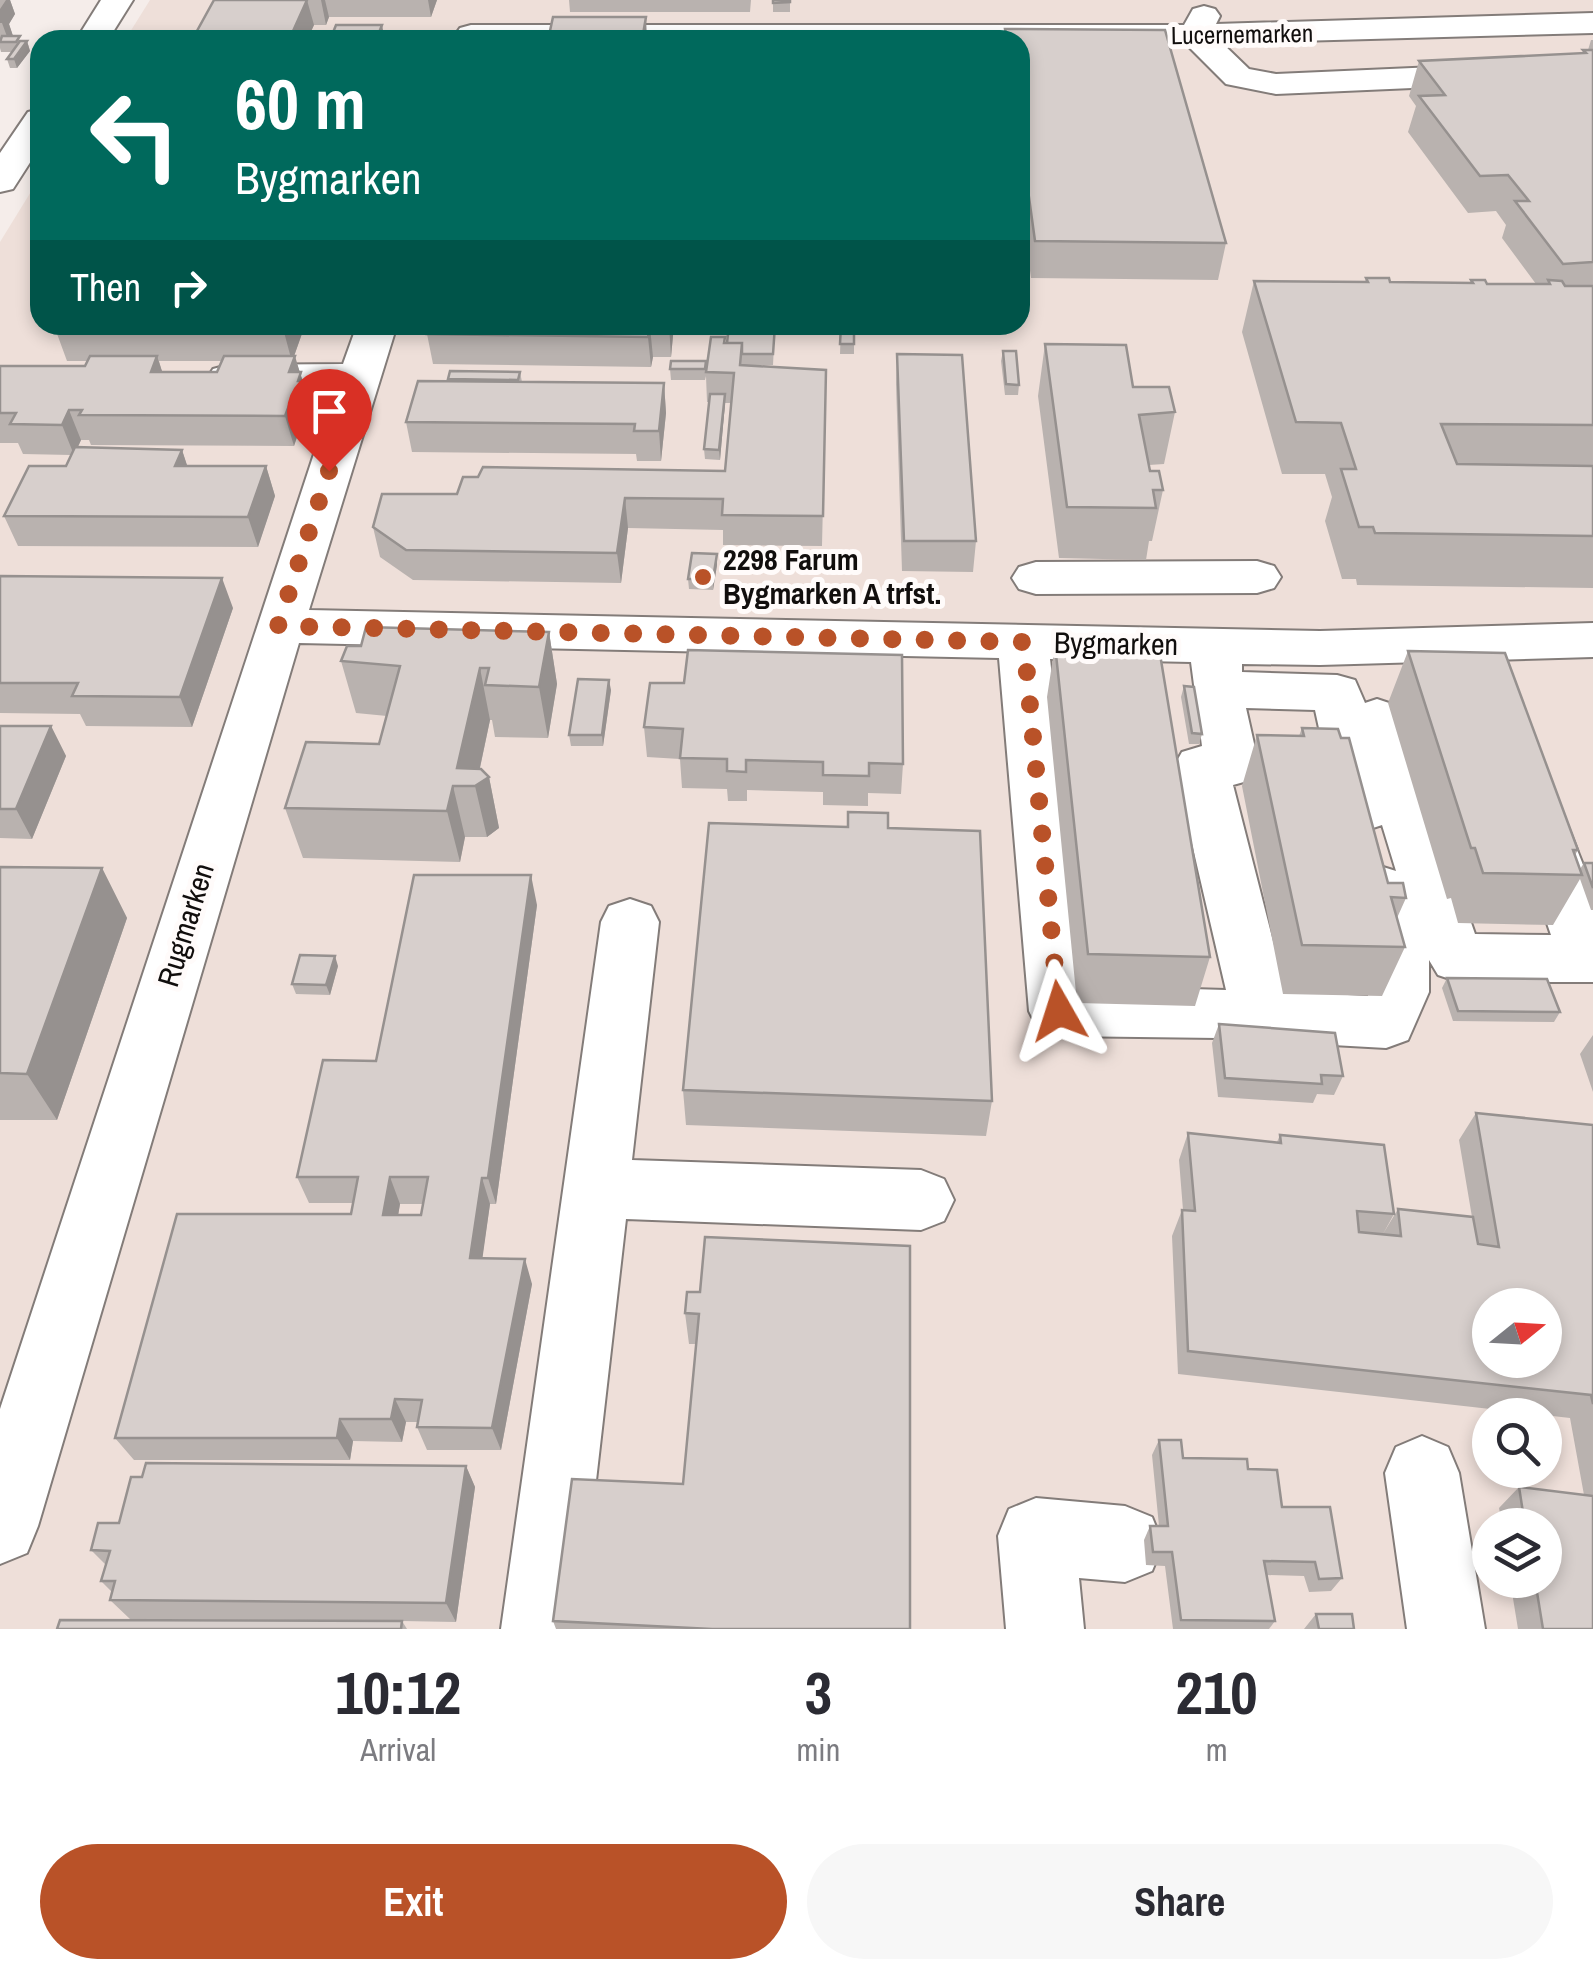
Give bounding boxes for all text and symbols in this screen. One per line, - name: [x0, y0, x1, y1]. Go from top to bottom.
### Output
- street label: Lucernemarken: [1170, 16, 1314, 52]
- text: 60 m: [235, 57, 366, 151]
- icon: left: [70, 70, 200, 200]
- text: Bygmarken: [235, 147, 422, 208]
- icon: right: [161, 260, 216, 315]
- text: Then: [70, 262, 141, 313]
- pin: [287, 369, 372, 472]
- icon: arrive: [302, 384, 357, 439]
- place label: 2298 Farum Bygmarken A trfst.: [723, 539, 941, 613]
- marker: 2298 Farum Bygmarken A trfst.: [692, 566, 714, 588]
- street label: Bygmarken: [1053, 622, 1179, 664]
- street label: Rugmarken: [147, 858, 223, 991]
- position arrow: [1007, 959, 1111, 1063]
- north arrow: [1472, 1288, 1562, 1378]
- map controls: [1472, 1288, 1562, 1598]
- button: search: [1472, 1398, 1562, 1488]
- button: layers: [1472, 1508, 1562, 1598]
- text: 10:12: [335, 1652, 461, 1733]
- text: 3: [805, 1652, 832, 1733]
- text: 210: [1176, 1652, 1258, 1733]
- text: Arrival: [360, 1728, 436, 1771]
- text: min: [796, 1728, 840, 1771]
- text: m: [1206, 1728, 1228, 1771]
- button: Exit: [40, 1844, 787, 1959]
- button: Share: [807, 1844, 1553, 1959]

